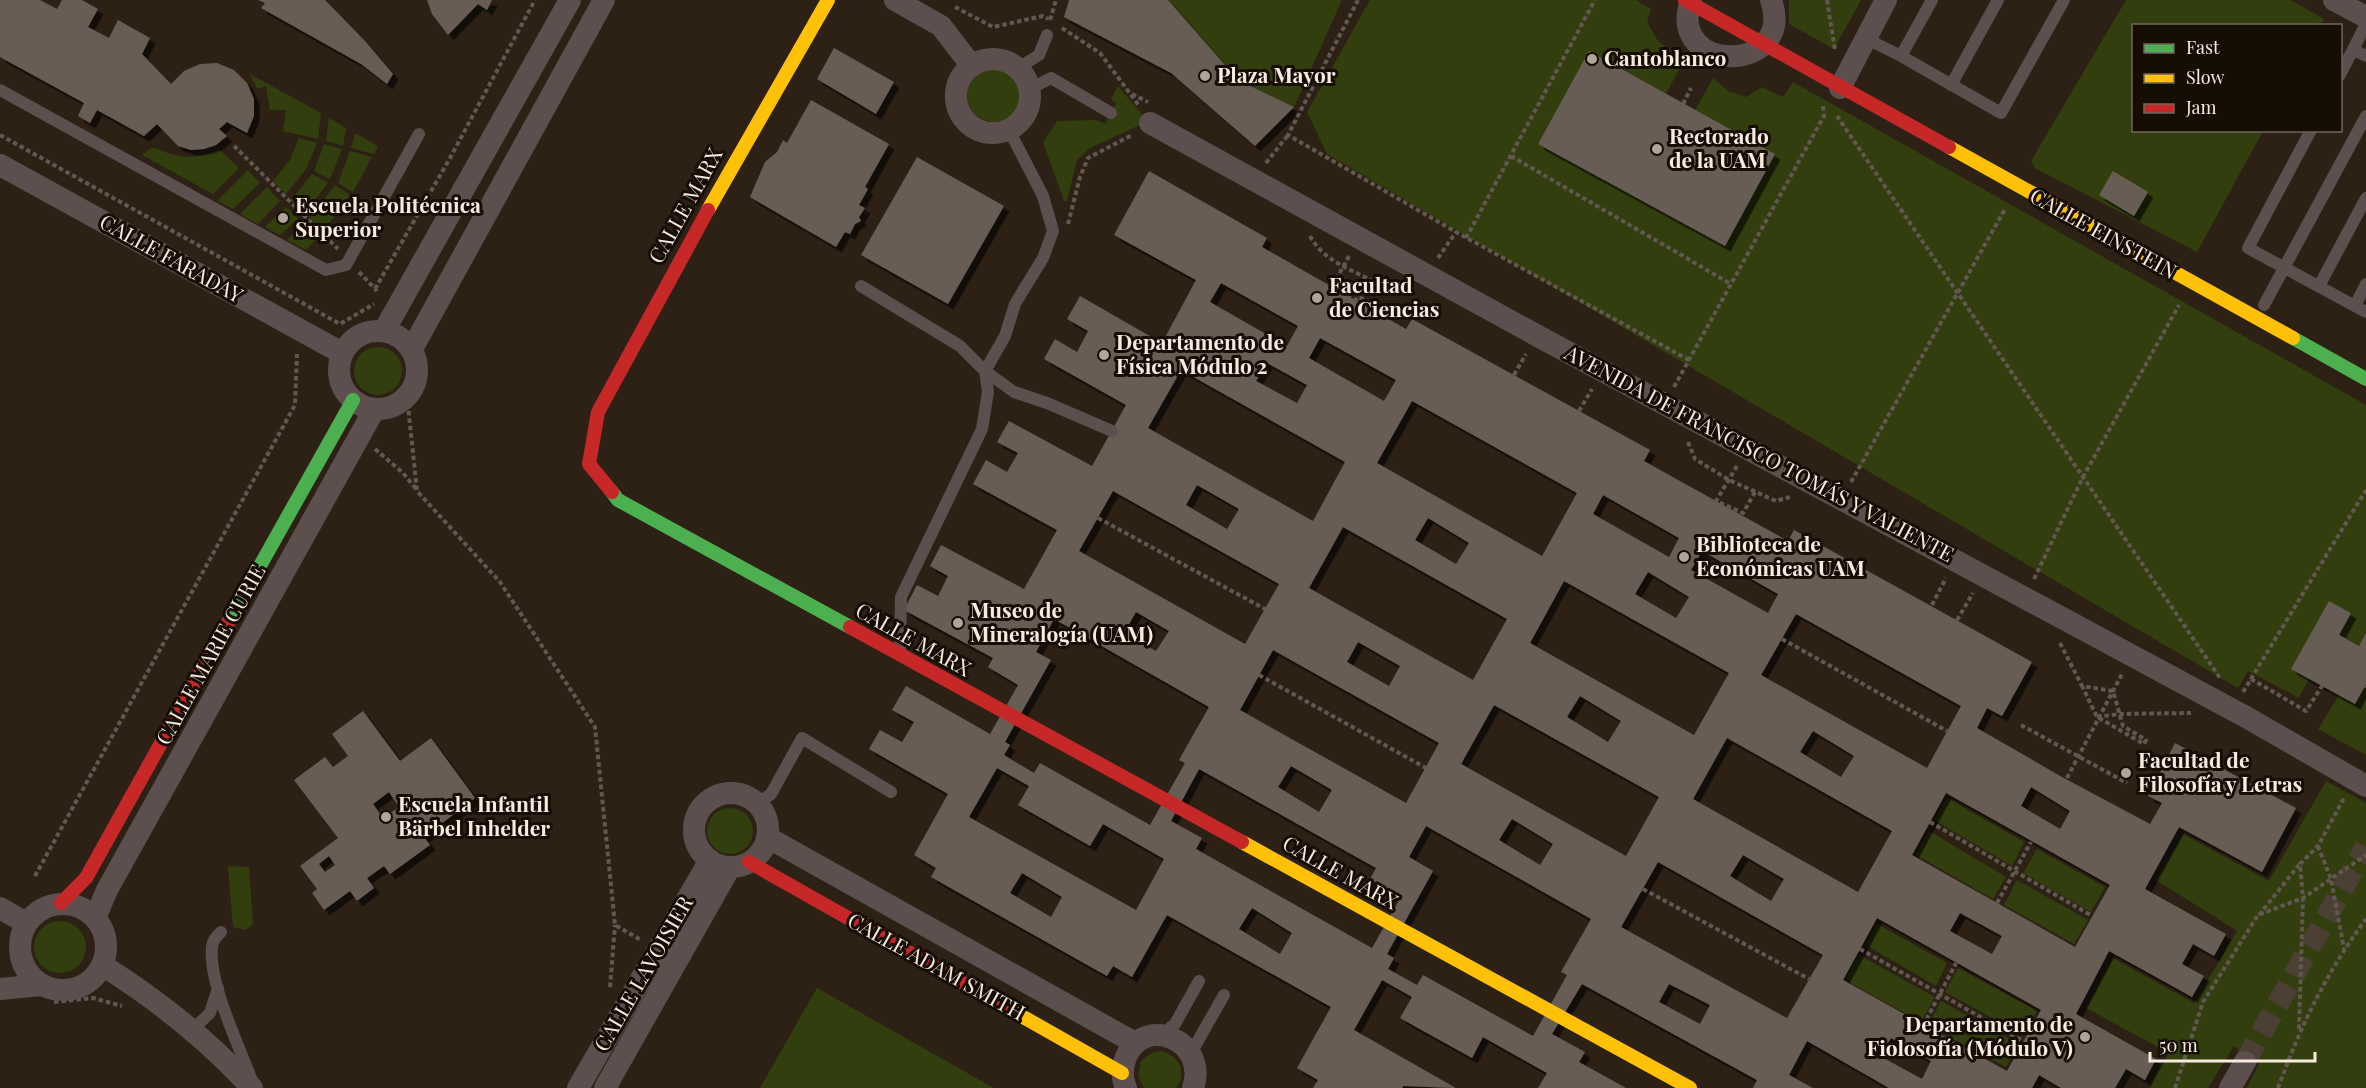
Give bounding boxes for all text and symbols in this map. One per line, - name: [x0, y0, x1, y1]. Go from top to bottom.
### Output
- legend: [2132, 24, 2342, 132]
- text: Fast: [2186, 35, 2220, 59]
- place label: Cantoblanco: [1604, 43, 1727, 71]
- marker: Cantoblanco: [1585, 52, 1599, 66]
- place label: Plaza Mayor: [1217, 60, 1336, 88]
- text: Slow: [2186, 65, 2224, 89]
- marker: Plaza Mayor: [1198, 69, 1212, 83]
- text: Jam: [2185, 95, 2216, 119]
- place label: Rectorado de la UAM: [1669, 121, 1769, 173]
- street label: CALLE MARX: [641, 142, 728, 268]
- marker: Rectorado de la UAM: [1650, 142, 1664, 156]
- street label: CALLE EINSTEIN: [2026, 180, 2183, 284]
- place label: Escuela Politécnica Superior: [295, 190, 481, 242]
- street label: CALLE FARADAY: [95, 206, 249, 308]
- marker: Escuela Politécnica Superior: [276, 211, 290, 225]
- place label: Facultad de Ciencias: [1329, 270, 1439, 322]
- marker: Facultad de Ciencias: [1310, 291, 1324, 305]
- place label: Departamento de Física Módulo 2: [1116, 327, 1284, 379]
- street label: AVENIDA DE FRANCISCO TOMÁS Y VALIENTE: [1560, 337, 1959, 567]
- marker: Departamento de Física Módulo 2: [1097, 348, 1111, 362]
- place label: Biblioteca de Económicas UAM: [1696, 529, 1865, 581]
- marker: Biblioteca de Económicas UAM: [1677, 550, 1691, 564]
- street label: CALLE MARIE CURIE: [148, 559, 270, 749]
- street label: CALLE MARX: [851, 595, 977, 682]
- place label: Museo de Mineralogía (UAM): [970, 595, 1153, 647]
- marker: Museo de Mineralogía (UAM): [951, 616, 965, 630]
- place label: Facultad de Filosofía y Letras: [2138, 745, 2302, 797]
- marker: Facultad de Filosofía y Letras: [2119, 766, 2133, 780]
- place label: Escuela Infantil Bärbel Inhelder: [398, 789, 550, 841]
- marker: Escuela Infantil Bärbel Inhelder: [379, 810, 393, 824]
- street label: CALLE MARX: [1278, 828, 1404, 915]
- street label: CALLE LAVOISIER: [586, 890, 698, 1056]
- street label: CALLE ADAM SMITH: [843, 905, 1031, 1026]
- place label: Departamento de Fiolosofía (Módulo V): [1867, 1009, 2073, 1061]
- scale bar: [2150, 1025, 2315, 1063]
- marker: Departamento de Fiolosofía (Módulo V): [2078, 1030, 2092, 1044]
- text: 50 m: [2159, 1033, 2198, 1057]

